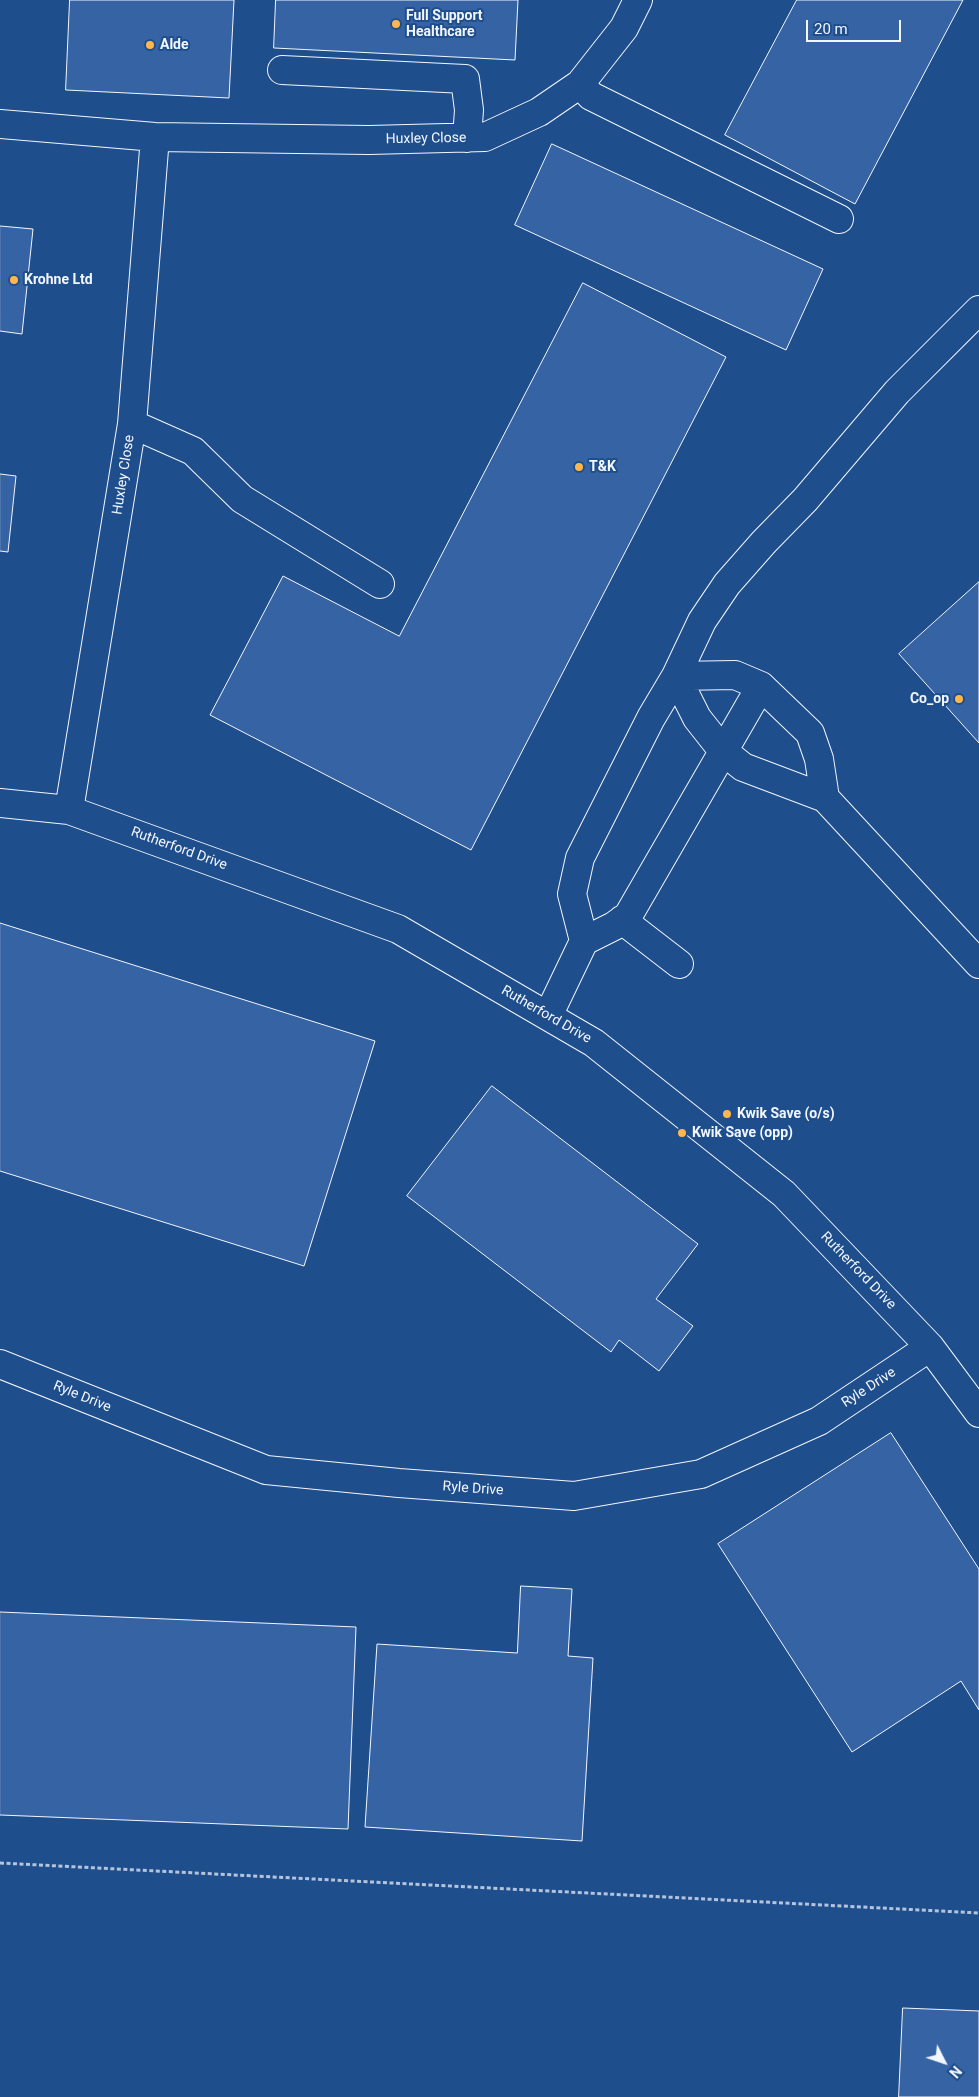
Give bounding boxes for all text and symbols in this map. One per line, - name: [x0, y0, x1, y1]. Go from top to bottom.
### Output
- place label: Full Support Healthcare: [406, 8, 483, 40]
- scale bar: [809, 10, 904, 42]
- marker: Full Support Healthcare: [390, 18, 402, 30]
- text: 20 m: [814, 20, 848, 38]
- place label: Alde: [160, 37, 189, 53]
- marker: Alde: [144, 39, 156, 51]
- street label: Huxley Close: [386, 130, 466, 148]
- place label: Krohne Ltd: [24, 272, 93, 288]
- marker: Krohne Ltd: [8, 274, 20, 286]
- street label: Huxley Close: [109, 434, 139, 516]
- place label: T&K: [589, 459, 616, 475]
- marker: T&K: [573, 461, 585, 473]
- place label: Co_op: [910, 691, 949, 707]
- marker: Co_op: [953, 693, 965, 705]
- street label: Rutherford Drive: [129, 824, 229, 874]
- street label: Rutherford Drive: [498, 982, 594, 1048]
- place label: Kwik Save (o/s): [737, 1106, 835, 1122]
- marker: Kwik Save (o/s): [721, 1108, 733, 1120]
- place label: Kwik Save (opp): [692, 1125, 793, 1141]
- marker: Kwik Save (opp): [676, 1127, 688, 1139]
- street label: Rutherford Drive: [817, 1229, 899, 1313]
- street label: Ryle Drive: [839, 1364, 899, 1412]
- street label: Ryle Drive: [51, 1378, 113, 1416]
- street label: Ryle Drive: [442, 1478, 504, 1500]
- north arrow: [919, 2037, 969, 2087]
- text: N: [946, 2063, 965, 2081]

